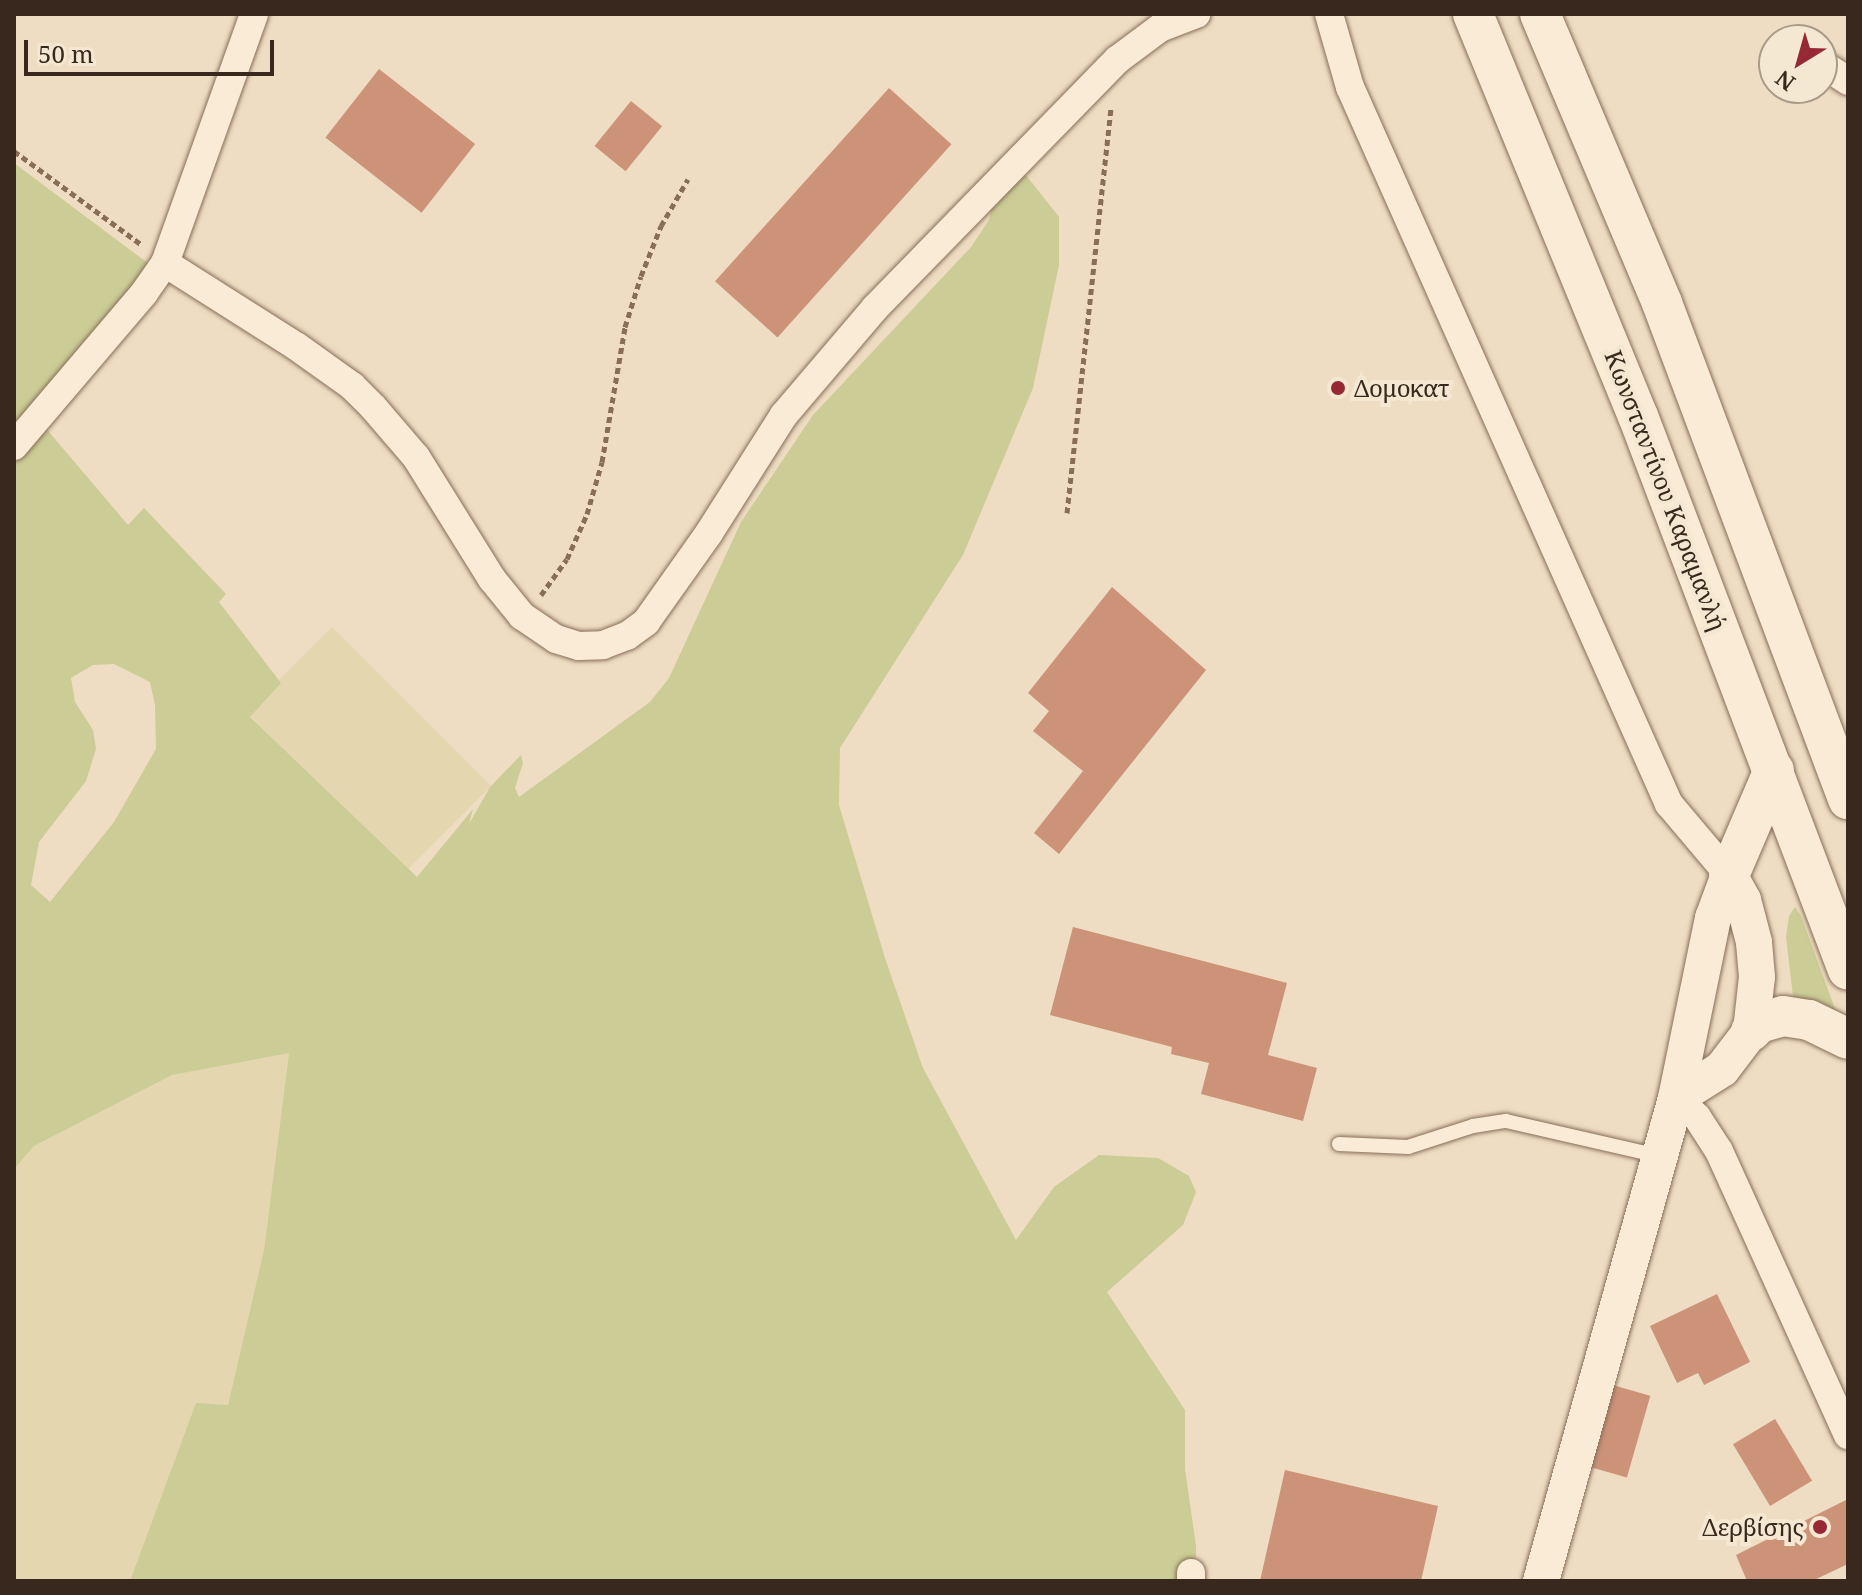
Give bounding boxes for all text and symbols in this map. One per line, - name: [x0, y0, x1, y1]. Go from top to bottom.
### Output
- scale bar: [28, 24, 278, 74]
- north arrow: [1758, 24, 1838, 104]
- text: 50 m: [38, 37, 94, 70]
- text: N: [1769, 64, 1801, 99]
- street label: Κωνσταντίνου Καραμανλή: [1599, 346, 1733, 634]
- place label: Δομοκατ: [1354, 374, 1450, 402]
- marker: Δομοκατ: [1329, 379, 1347, 397]
- place label: Δερβίσης: [1702, 1513, 1804, 1541]
- marker: Δερβίσης: [1811, 1518, 1829, 1536]

